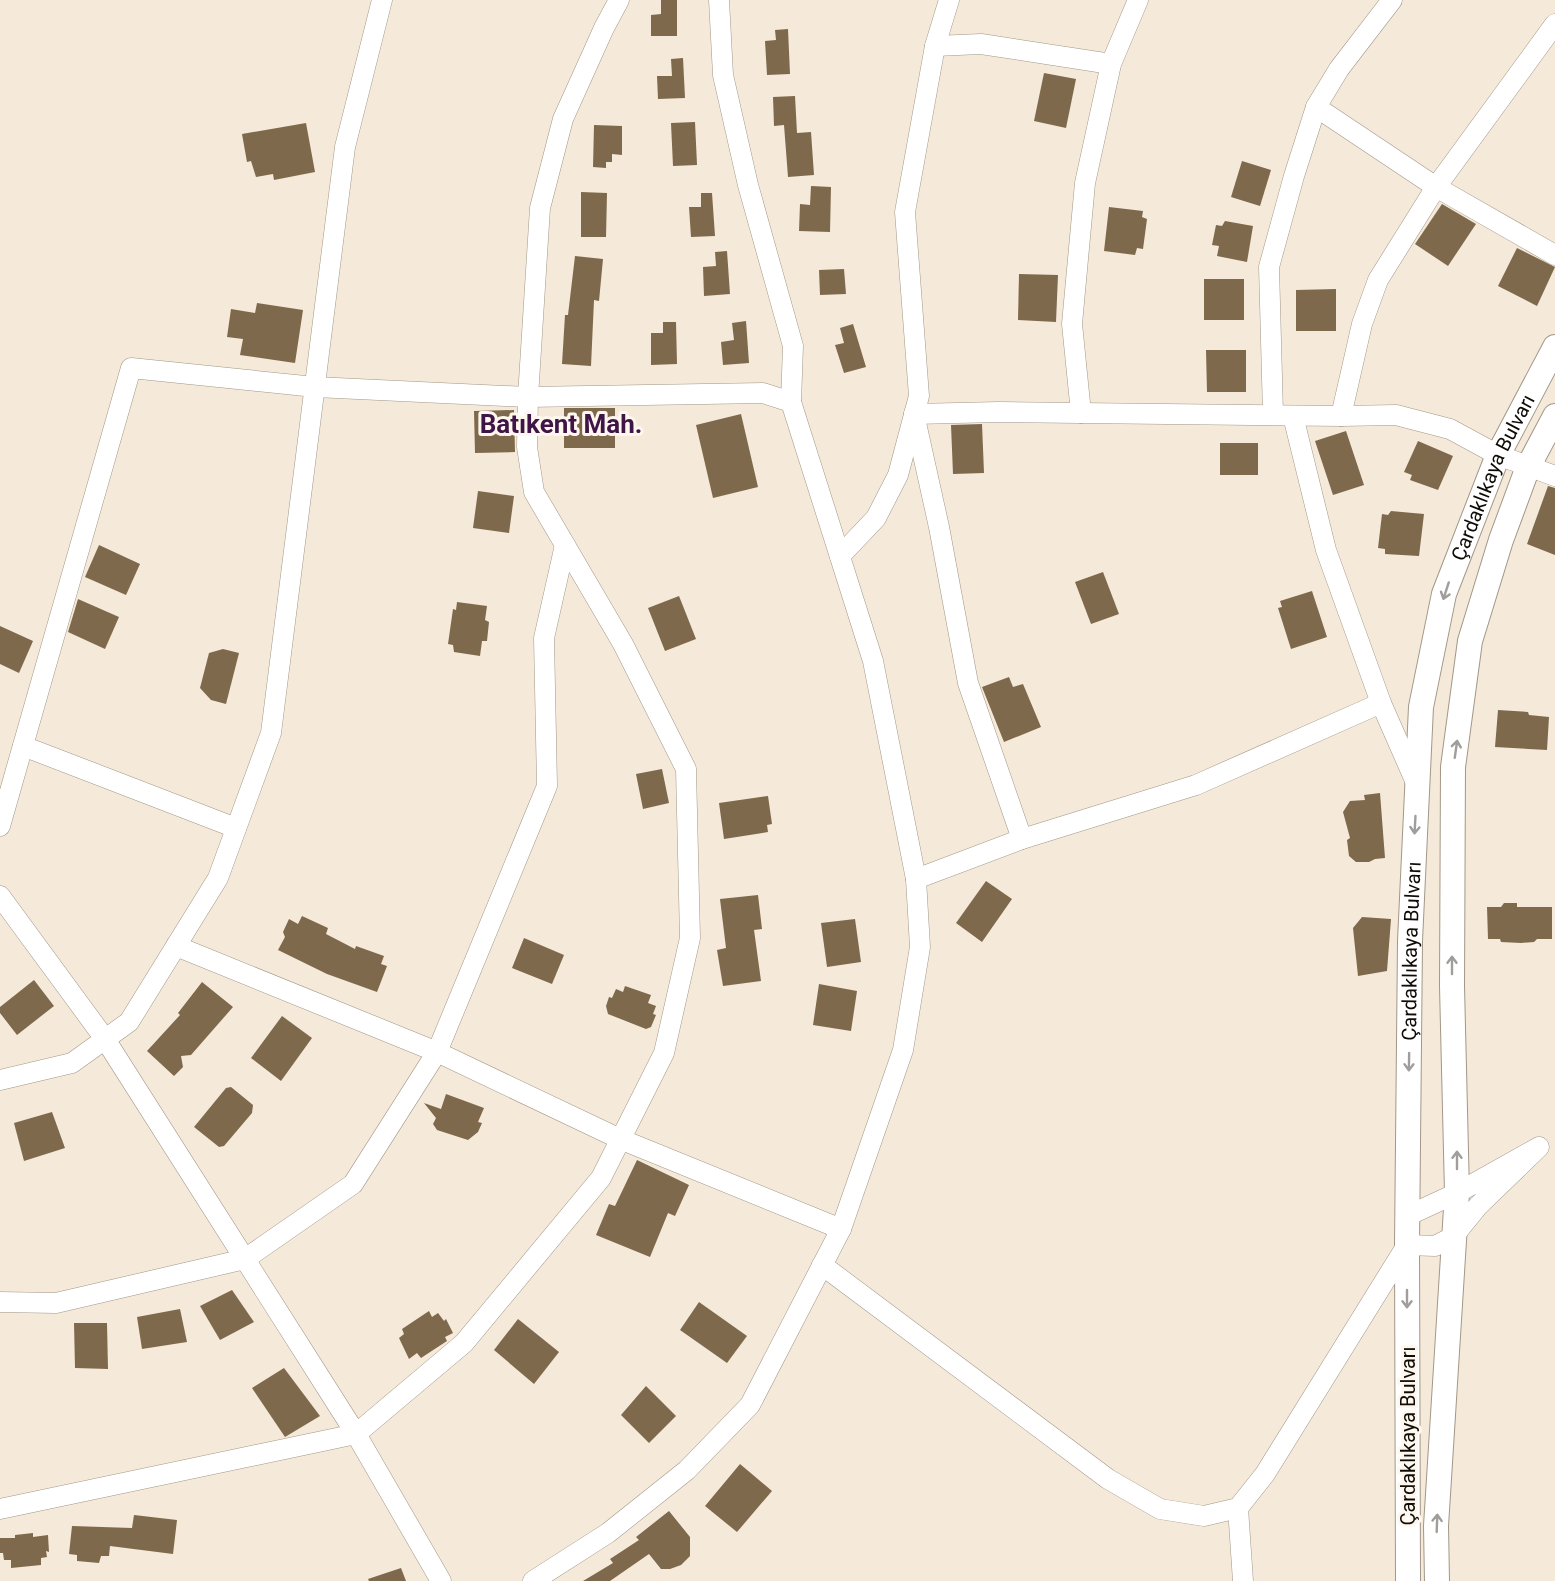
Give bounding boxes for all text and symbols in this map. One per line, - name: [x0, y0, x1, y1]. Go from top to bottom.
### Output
- street label: Çardaklıkaya Bulvarı: [1446, 390, 1540, 564]
- district label: Batıkent Mah.: [480, 409, 642, 439]
- one-way arrow: [1440, 581, 1451, 600]
- one-way arrow: [1450, 740, 1461, 760]
- one-way arrow: [1410, 815, 1421, 835]
- street label: Çardaklıkaya Bulvarı: [1397, 861, 1426, 1041]
- one-way arrow: [1446, 956, 1458, 976]
- one-way arrow: [1403, 1052, 1414, 1072]
- one-way arrow: [1451, 1151, 1463, 1171]
- one-way arrow: [1401, 1289, 1413, 1309]
- street label: Çardaklıkaya Bulvarı: [1396, 1346, 1420, 1526]
- one-way arrow: [1431, 1513, 1442, 1533]

